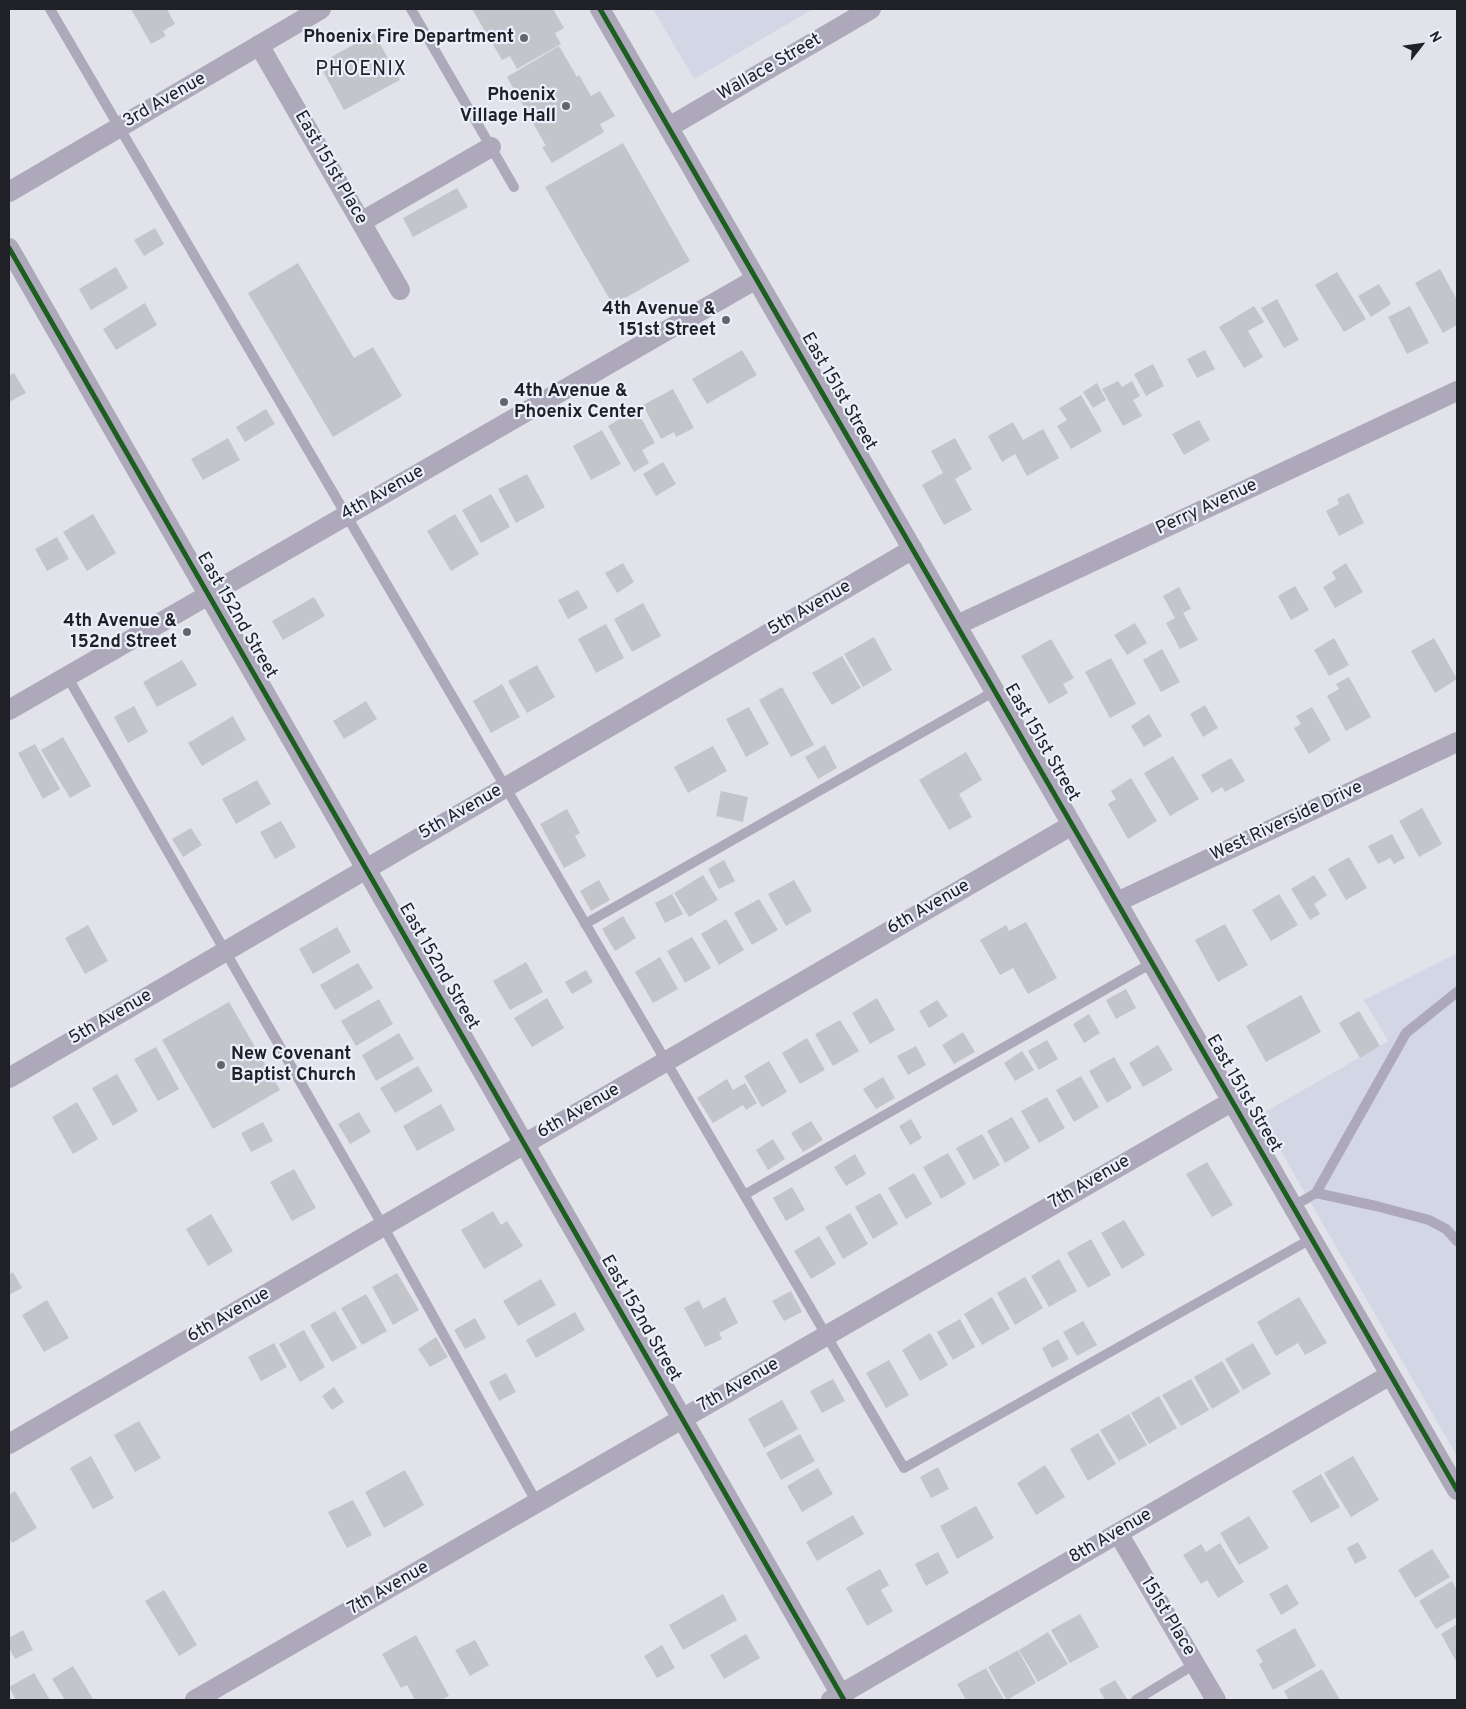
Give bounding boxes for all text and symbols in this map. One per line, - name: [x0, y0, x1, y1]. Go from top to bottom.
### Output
- north arrow: [1396, 20, 1446, 70]
- place label: Phoenix Fire Department: [303, 27, 514, 49]
- text: N: [1425, 29, 1444, 46]
- street label: Wallace Street: [714, 30, 826, 106]
- marker: Phoenix Fire Department: [518, 32, 530, 44]
- district label: PHOENIX: [314, 59, 408, 83]
- street label: 3rd Avenue: [120, 69, 210, 133]
- place label: Phoenix Village Hall: [460, 85, 556, 128]
- marker: Phoenix Village Hall: [560, 100, 572, 112]
- street label: East 151st Place: [289, 107, 371, 229]
- place label: 4th Avenue & 151st Street: [602, 299, 716, 342]
- marker: 4th Avenue & 151st Street: [720, 314, 732, 326]
- street label: East 151st Street: [796, 329, 880, 455]
- place label: 4th Avenue & Phoenix Center: [514, 381, 644, 424]
- marker: 4th Avenue & Phoenix Center: [498, 396, 510, 408]
- street label: 4th Avenue: [338, 462, 428, 526]
- street label: Perry Avenue: [1153, 475, 1261, 541]
- street label: East 152nd Street: [191, 549, 281, 683]
- street label: 5th Avenue: [765, 577, 855, 641]
- place label: 4th Avenue & 152nd Street: [63, 611, 177, 654]
- marker: 4th Avenue & 152nd Street: [181, 626, 193, 638]
- street label: East 151st Street: [999, 680, 1083, 806]
- street label: West Riverside Drive: [1207, 777, 1367, 867]
- street label: 5th Avenue: [416, 781, 506, 845]
- street label: 6th Avenue: [884, 876, 974, 940]
- street label: East 152nd Street: [393, 900, 483, 1034]
- street label: 5th Avenue: [66, 986, 156, 1050]
- street label: East 151st Street: [1201, 1031, 1285, 1157]
- place label: New Covenant Baptist Church: [231, 1044, 356, 1086]
- marker: New Covenant Baptist Church: [215, 1059, 227, 1071]
- street label: 6th Avenue: [534, 1080, 624, 1144]
- street label: 7th Avenue: [1046, 1151, 1134, 1215]
- street label: East 152nd Street: [595, 1252, 685, 1386]
- street label: 6th Avenue: [184, 1284, 274, 1348]
- street label: 7th Avenue: [695, 1354, 783, 1418]
- street label: 8th Avenue: [1066, 1505, 1156, 1569]
- street label: 7th Avenue: [345, 1557, 433, 1621]
- street label: 151st Place: [1135, 1574, 1199, 1660]

